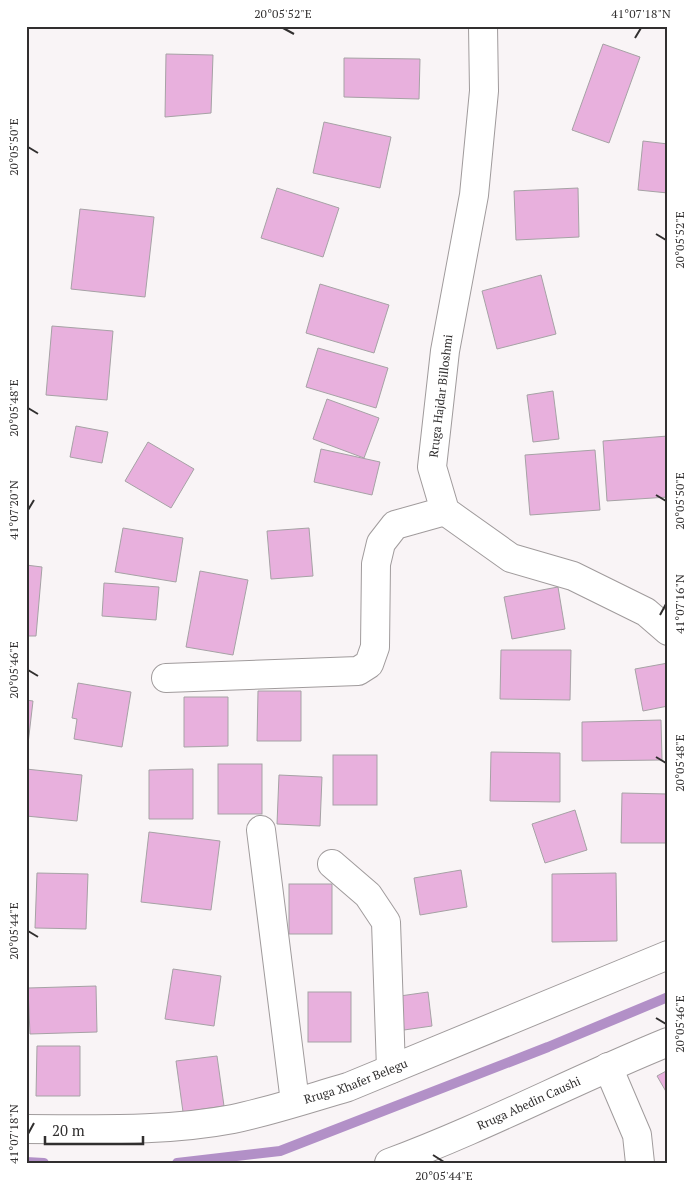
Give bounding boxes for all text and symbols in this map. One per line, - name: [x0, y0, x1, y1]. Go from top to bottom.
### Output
- text: 20°05'52"E: [254, 6, 312, 21]
- text: 41°07'18"N: [611, 6, 671, 21]
- text: 20°05'50"E: [6, 118, 21, 176]
- text: 20°05'52"E: [672, 211, 687, 269]
- street label: Rruga Hajdar Billoshmi: [426, 333, 456, 458]
- text: 20°05'48"E: [6, 379, 21, 437]
- text: 20°05'50"E: [672, 472, 687, 530]
- text: 41°07'20"N: [6, 480, 21, 540]
- text: 41°07'16"N: [672, 574, 687, 634]
- text: 20°05'46"E: [6, 641, 21, 699]
- text: 20°05'48"E: [672, 734, 687, 792]
- text: 20°05'44"E: [6, 902, 21, 960]
- text: 20°05'46"E: [672, 995, 687, 1053]
- street label: Rruga Xhafer Belegu: [302, 1055, 410, 1107]
- street label: Rruga Abedin Caushi: [475, 1073, 583, 1133]
- text: 41°07'18"N: [6, 1104, 21, 1164]
- scale bar: [45, 1114, 142, 1146]
- text: 20 m: [52, 1120, 85, 1140]
- text: 20°05'44"E: [415, 1168, 473, 1183]

